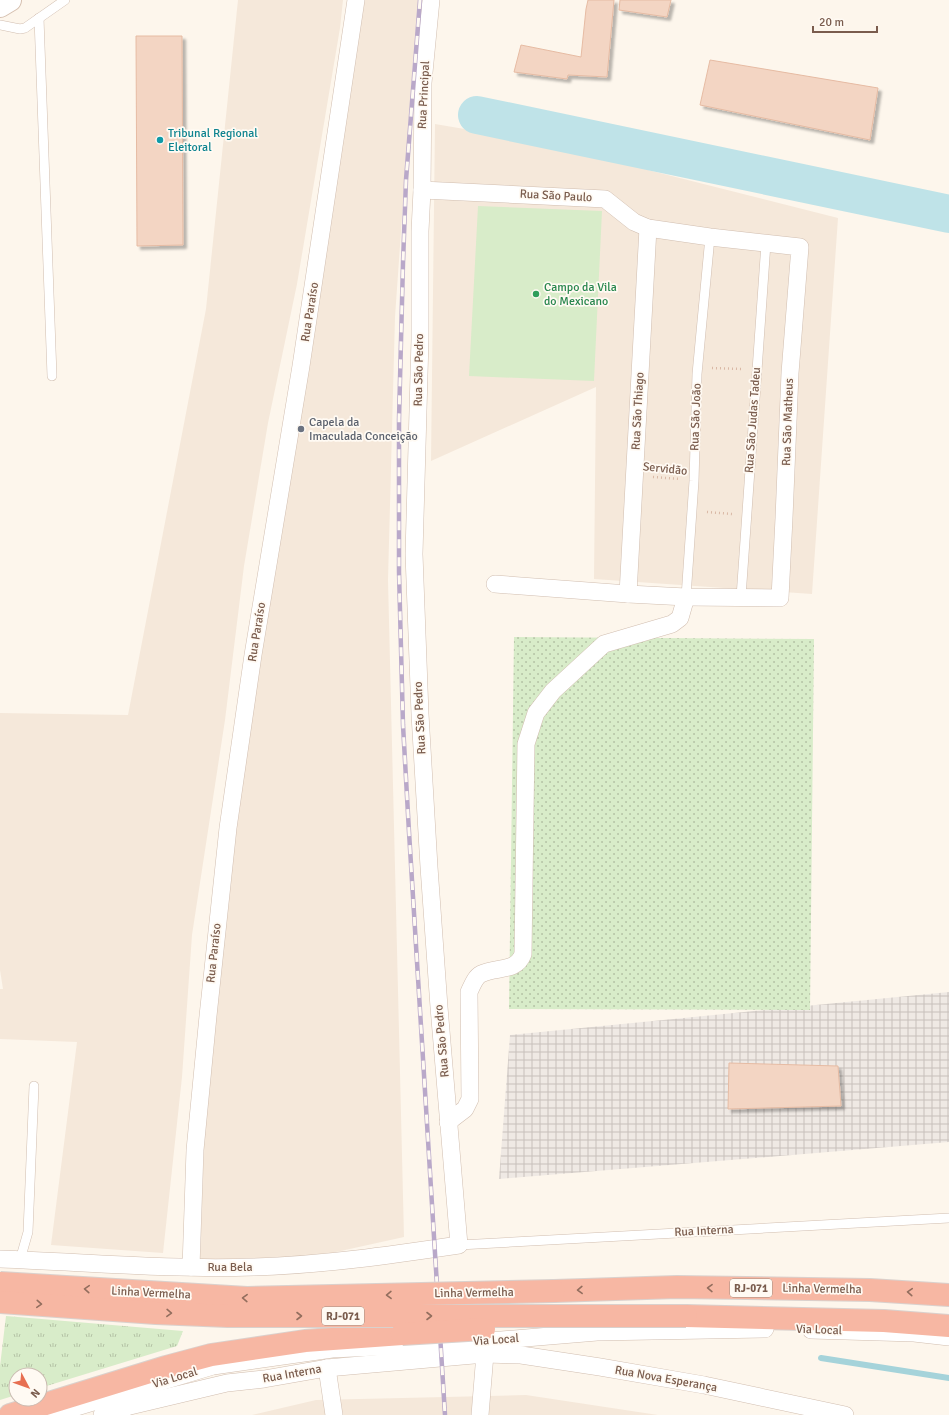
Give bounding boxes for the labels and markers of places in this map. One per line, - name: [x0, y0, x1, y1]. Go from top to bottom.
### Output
- place label: Tribunal Regional Eleitoral: [168, 126, 258, 155]
- marker: Tribunal Regional Eleitoral: [155, 135, 165, 145]
- place label: Campo da Vila do Mexicano: [544, 280, 617, 309]
- marker: Campo da Vila do Mexicano: [531, 289, 541, 299]
- place label: Capela da Imaculada Conceição: [309, 415, 418, 444]
- marker: Capela da Imaculada Conceição: [296, 424, 306, 434]

